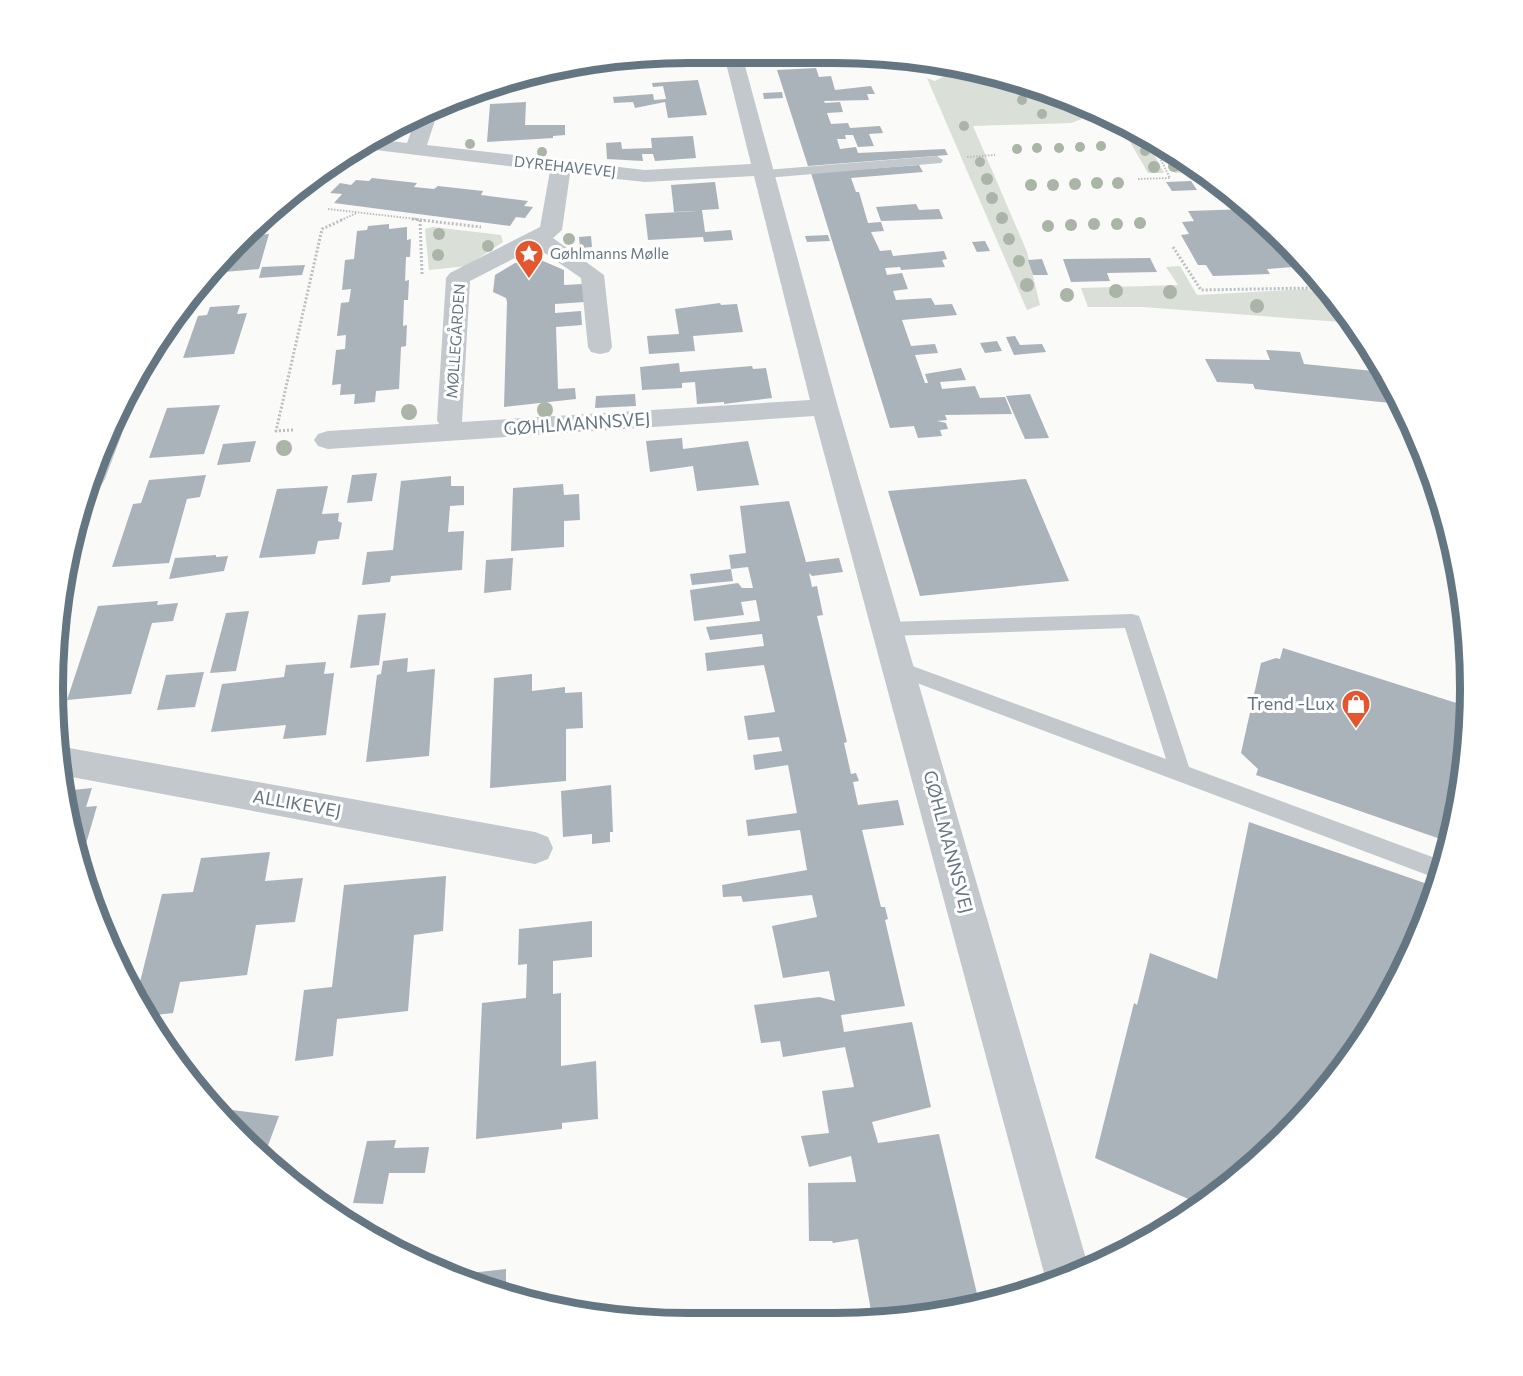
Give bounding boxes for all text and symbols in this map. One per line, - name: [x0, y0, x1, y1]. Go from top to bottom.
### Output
- street label: DYREHAVEVEJ: [513, 152, 617, 180]
- place icon: Gøhlmanns Mølle: [513, 238, 545, 280]
- place label: Gøhlmanns Mølle: [550, 244, 669, 262]
- street label: MØLLEGÅRDEN: [441, 283, 468, 399]
- street label: GØHLMANNSVEJ: [503, 407, 651, 439]
- shop icon: Trend -Lux: [1340, 688, 1372, 730]
- place label: Trend -Lux: [1247, 692, 1335, 714]
- street label: GØHLMANNSVEJ: [919, 768, 979, 916]
- street label: ALLIKEVEJ: [251, 784, 343, 822]

